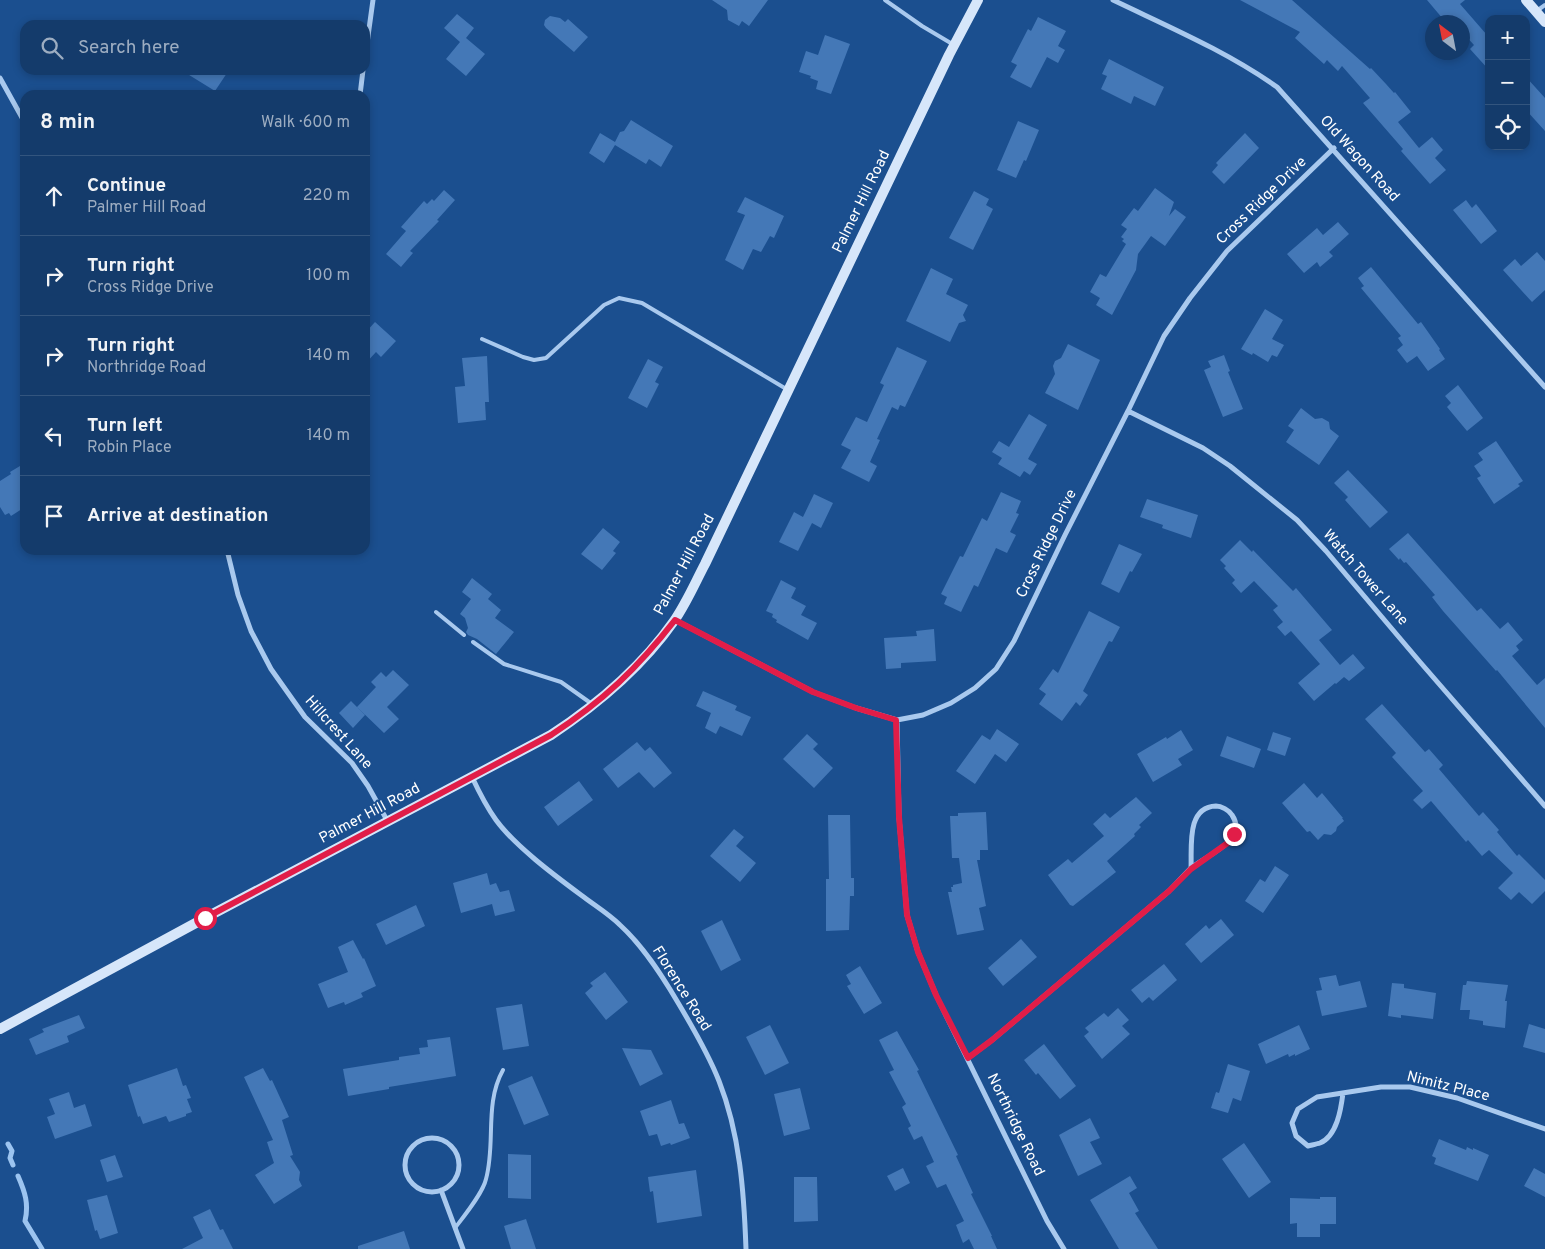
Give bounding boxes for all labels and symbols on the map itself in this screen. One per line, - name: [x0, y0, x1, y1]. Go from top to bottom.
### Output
- north arrow: [1425, 15, 1470, 60]
- street label: Old Wagon Road: [1315, 112, 1403, 206]
- street label: Palmer Hill Road: [829, 148, 895, 256]
- street label: Cross Ridge Drive: [1213, 153, 1311, 249]
- street label: Cross Ridge Drive: [1012, 486, 1082, 602]
- street label: Palmer Hill Road: [650, 511, 720, 619]
- street label: Watch Tower Lane: [1318, 526, 1412, 630]
- street label: Hillcrest Lane: [300, 692, 376, 774]
- street label: Palmer Hill Road: [316, 779, 424, 849]
- route end: [1223, 823, 1246, 846]
- route start: [194, 907, 217, 930]
- street label: Florence Road: [647, 943, 715, 1035]
- street label: Nimitz Place: [1405, 1068, 1491, 1106]
- street label: Northridge Road: [982, 1071, 1048, 1179]

